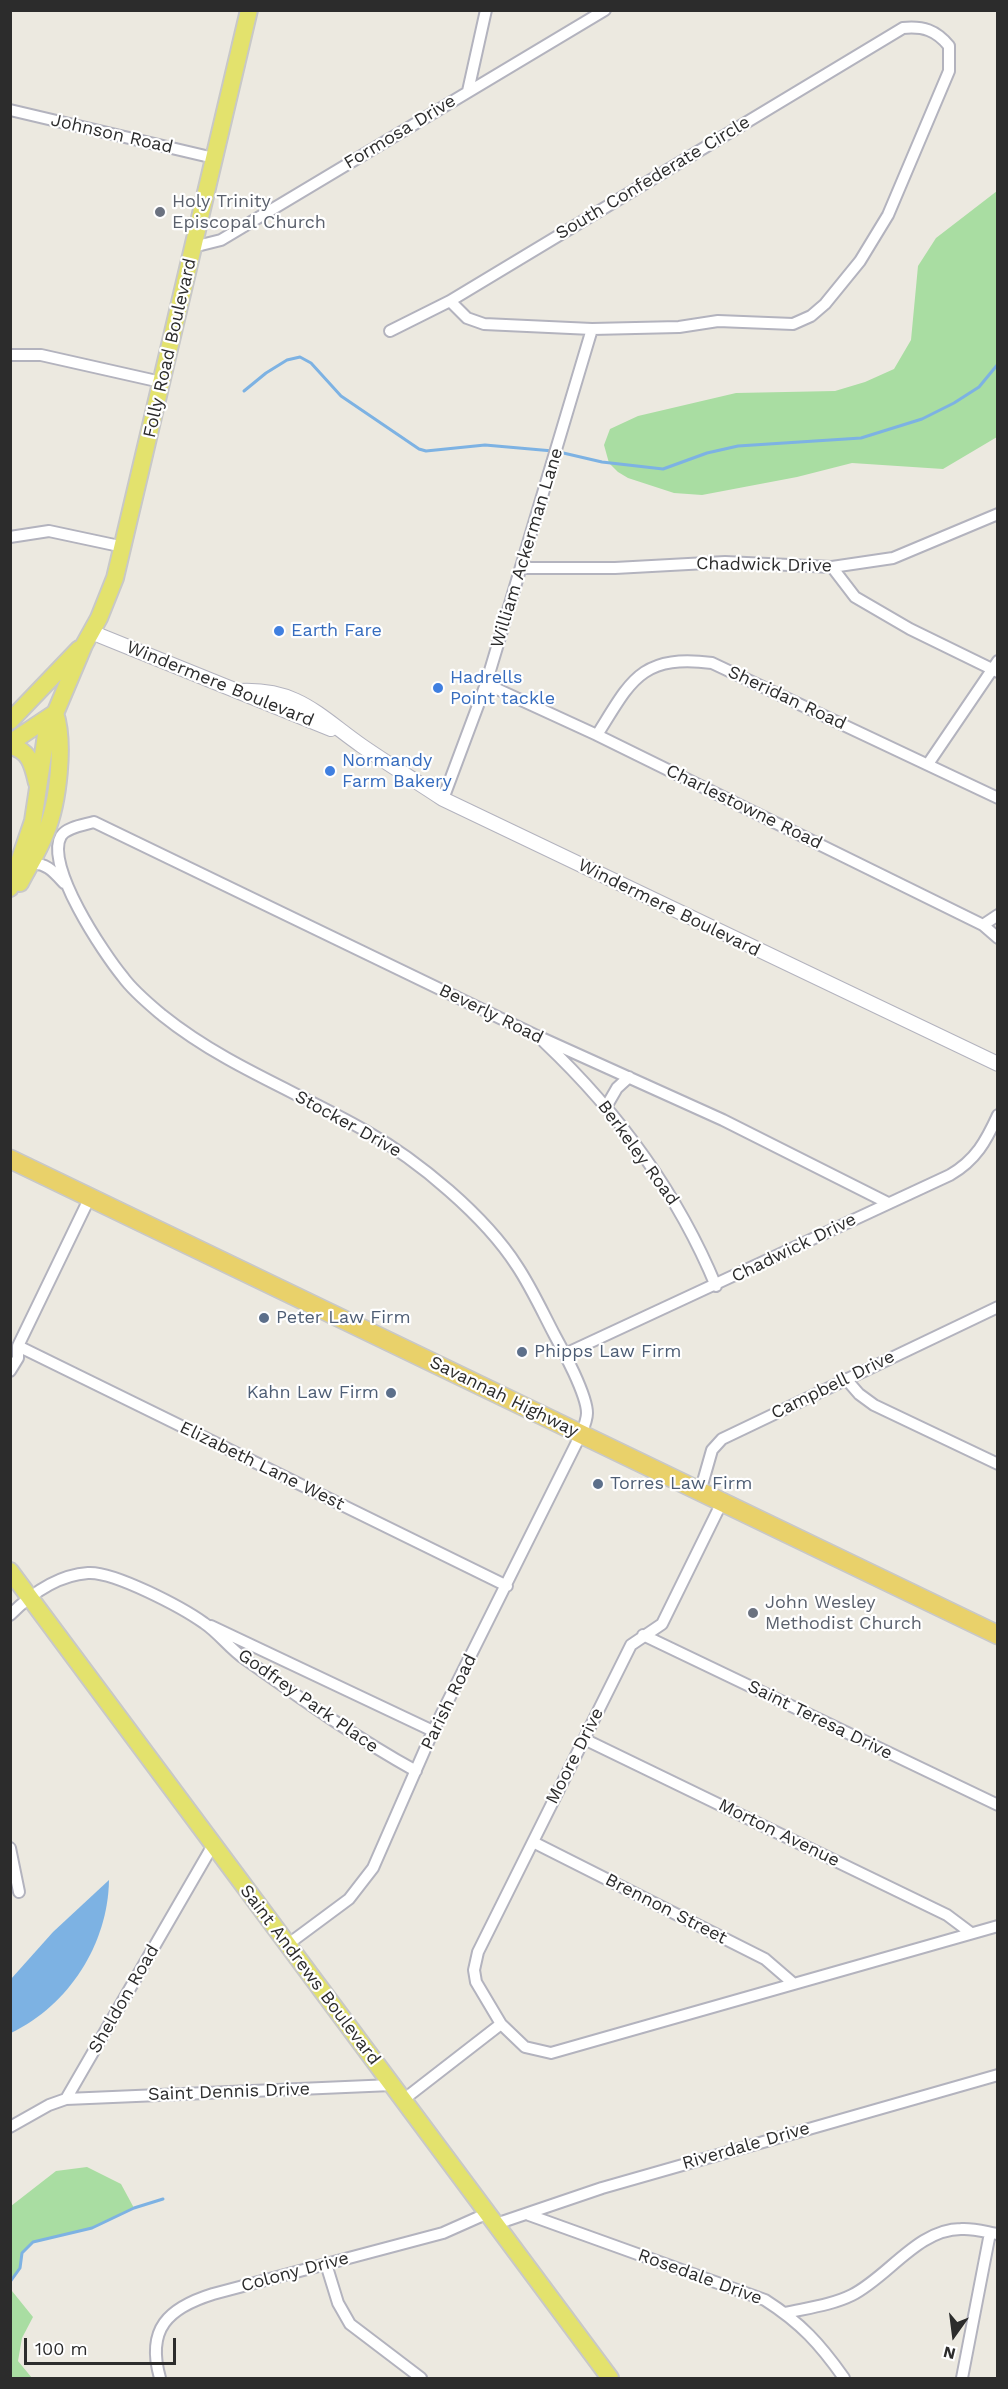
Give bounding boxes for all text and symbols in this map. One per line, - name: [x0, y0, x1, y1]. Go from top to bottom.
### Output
- street label: Formosa Drive: [340, 90, 460, 174]
- street label: Johnson Road: [49, 109, 175, 159]
- street label: South Confederate Circle: [552, 111, 754, 245]
- place label: Holy Trinity Episcopal Church: [172, 191, 326, 234]
- marker: Holy Trinity Episcopal Church: [153, 205, 167, 219]
- street label: Folly Road Boulevard: [139, 256, 201, 440]
- street label: William Ackerman Lane: [486, 445, 568, 651]
- street label: Chadwick Drive: [696, 553, 832, 577]
- place label: Earth Fare: [291, 620, 382, 642]
- marker: Earth Fare: [272, 624, 286, 638]
- street label: Windermere Boulevard: [123, 636, 317, 732]
- street label: Sheridan Road: [724, 661, 850, 735]
- place label: Hadrells Point tackle: [450, 667, 555, 710]
- marker: Hadrells Point tackle: [431, 681, 445, 695]
- place label: Normandy Farm Bakery: [342, 750, 452, 792]
- street label: Charlestowne Road: [662, 760, 826, 854]
- marker: Normandy Farm Bakery: [323, 764, 337, 778]
- street label: Windermere Boulevard: [574, 854, 764, 962]
- street label: Beverly Road: [435, 979, 547, 1049]
- street label: Stocker Drive: [291, 1086, 405, 1162]
- street label: Berkeley Road: [593, 1096, 683, 1210]
- street label: Chadwick Drive: [728, 1208, 860, 1288]
- place label: Peter Law Firm: [276, 1307, 411, 1329]
- marker: Peter Law Firm: [257, 1311, 271, 1325]
- place label: Phipps Law Firm: [534, 1341, 681, 1363]
- marker: Phipps Law Firm: [515, 1345, 529, 1359]
- street label: Campbell Drive: [768, 1346, 898, 1424]
- street label: Savannah Highway: [426, 1352, 582, 1442]
- place label: Kahn Law Firm: [247, 1382, 379, 1404]
- marker: Kahn Law Firm: [384, 1386, 398, 1400]
- street label: Elizabeth Lane West: [176, 1417, 348, 1515]
- place label: Torres Law Firm: [610, 1473, 752, 1495]
- marker: Torres Law Firm: [591, 1477, 605, 1491]
- place label: John Wesley Methodist Church: [765, 1592, 922, 1634]
- marker: John Wesley Methodist Church: [746, 1606, 760, 1620]
- street label: Godfrey Park Place: [234, 1644, 382, 1758]
- street label: Parish Road: [416, 1651, 482, 1753]
- street label: Saint Teresa Drive: [744, 1676, 896, 1764]
- street label: Moore Drive: [542, 1704, 608, 1808]
- street label: Morton Avenue: [715, 1794, 843, 1872]
- street label: Brennon Street: [602, 1869, 730, 1949]
- street label: Saint Andrews Boulevard: [235, 1881, 385, 2069]
- street label: Sheldon Road: [84, 1941, 164, 2057]
- street label: Saint Dennis Drive: [148, 2078, 310, 2106]
- street label: Riverdale Drive: [680, 2117, 812, 2175]
- street label: Rosedale Drive: [635, 2245, 765, 2309]
- street label: Colony Drive: [239, 2247, 351, 2297]
- north arrow: [924, 2305, 984, 2365]
- scale bar: [27, 2326, 178, 2364]
- text: 100 m: [35, 2338, 88, 2359]
- text: N: [941, 2342, 958, 2364]

